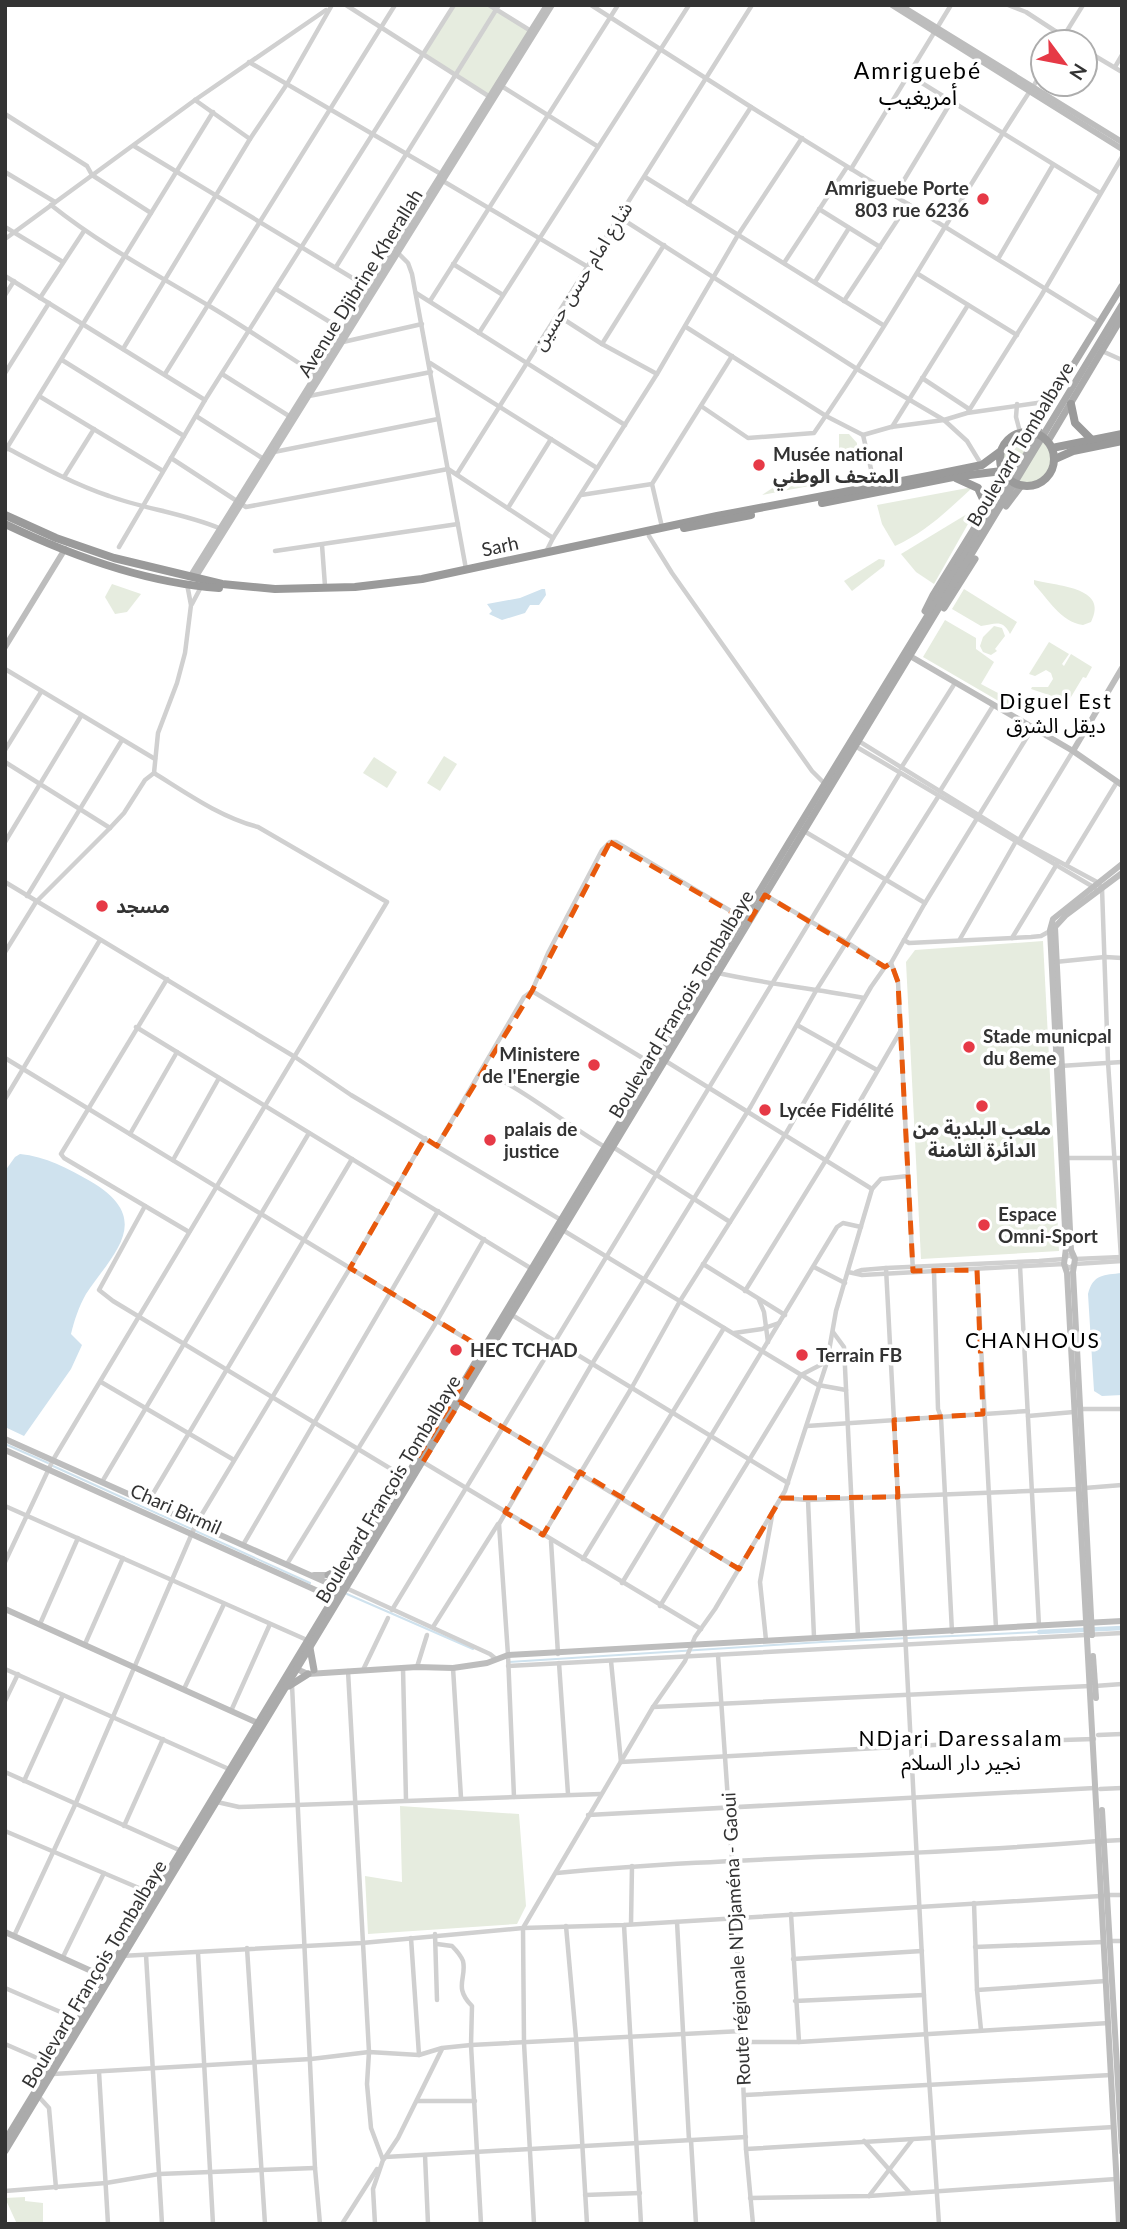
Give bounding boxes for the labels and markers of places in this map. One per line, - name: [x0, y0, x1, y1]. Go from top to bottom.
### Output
- place label: Amriguebe Porte 803 rue 6236: [824, 176, 969, 221]
- marker: Amriguebe Porte 803 rue 6236: [975, 191, 991, 207]
- place label: Musée national المتحف الوطني: [773, 442, 903, 491]
- marker: Musée national المتحف الوطني: [751, 457, 767, 473]
- place label: مسجد: [116, 894, 170, 917]
- marker: مسجد: [94, 898, 110, 914]
- place label: Stade municpal du 8eme: [983, 1024, 1112, 1069]
- marker: Stade municpal du 8eme: [961, 1039, 977, 1055]
- place label: Ministere de l'Energie: [482, 1042, 580, 1087]
- marker: Ministere de l'Energie: [586, 1057, 602, 1073]
- place label: Lycée Fidélité: [779, 1098, 894, 1121]
- marker: ملعب البلدية من الدائرة الثامنة: [974, 1098, 990, 1114]
- marker: Lycée Fidélité: [757, 1102, 773, 1118]
- place label: ملعب البلدية من الدائرة الثامنة: [913, 1116, 1051, 1162]
- place label: palais de justice: [503, 1117, 578, 1162]
- marker: palais de justice: [482, 1132, 498, 1148]
- place label: Espace Omni-Sport: [998, 1202, 1098, 1247]
- marker: Espace Omni-Sport: [976, 1217, 992, 1233]
- place label: HEC TCHAD: [470, 1338, 578, 1361]
- marker: HEC TCHAD: [448, 1342, 464, 1358]
- place label: Terrain FB: [816, 1343, 902, 1366]
- marker: Terrain FB: [794, 1347, 810, 1363]

